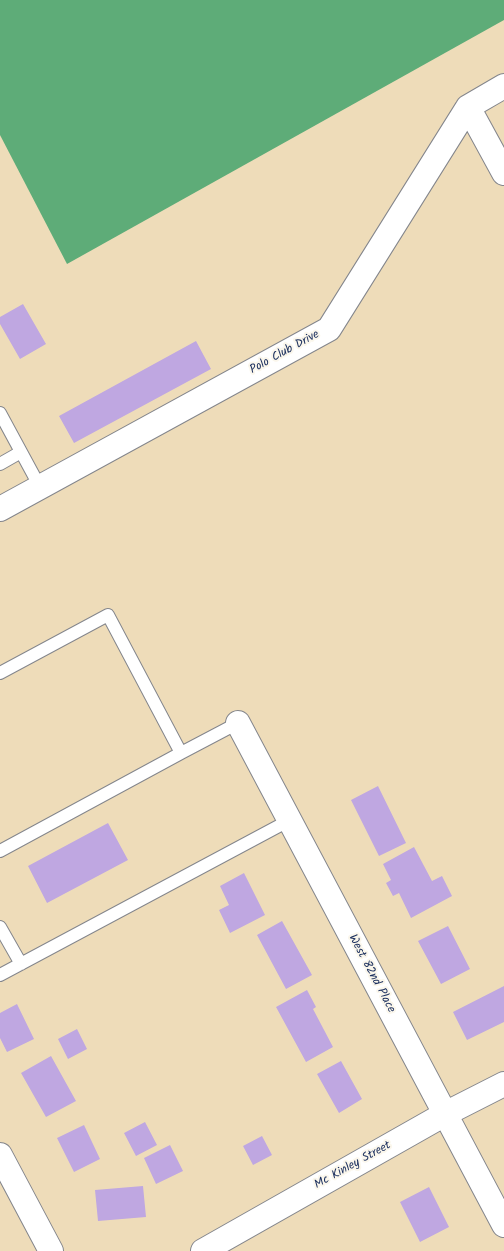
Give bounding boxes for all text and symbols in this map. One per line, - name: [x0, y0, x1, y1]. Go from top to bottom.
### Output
- street label: Polo Club Drive: [248, 328, 322, 378]
- street label: West 82nd Place: [344, 932, 398, 1016]
- street label: Mc Kinley Street: [312, 1139, 394, 1193]

